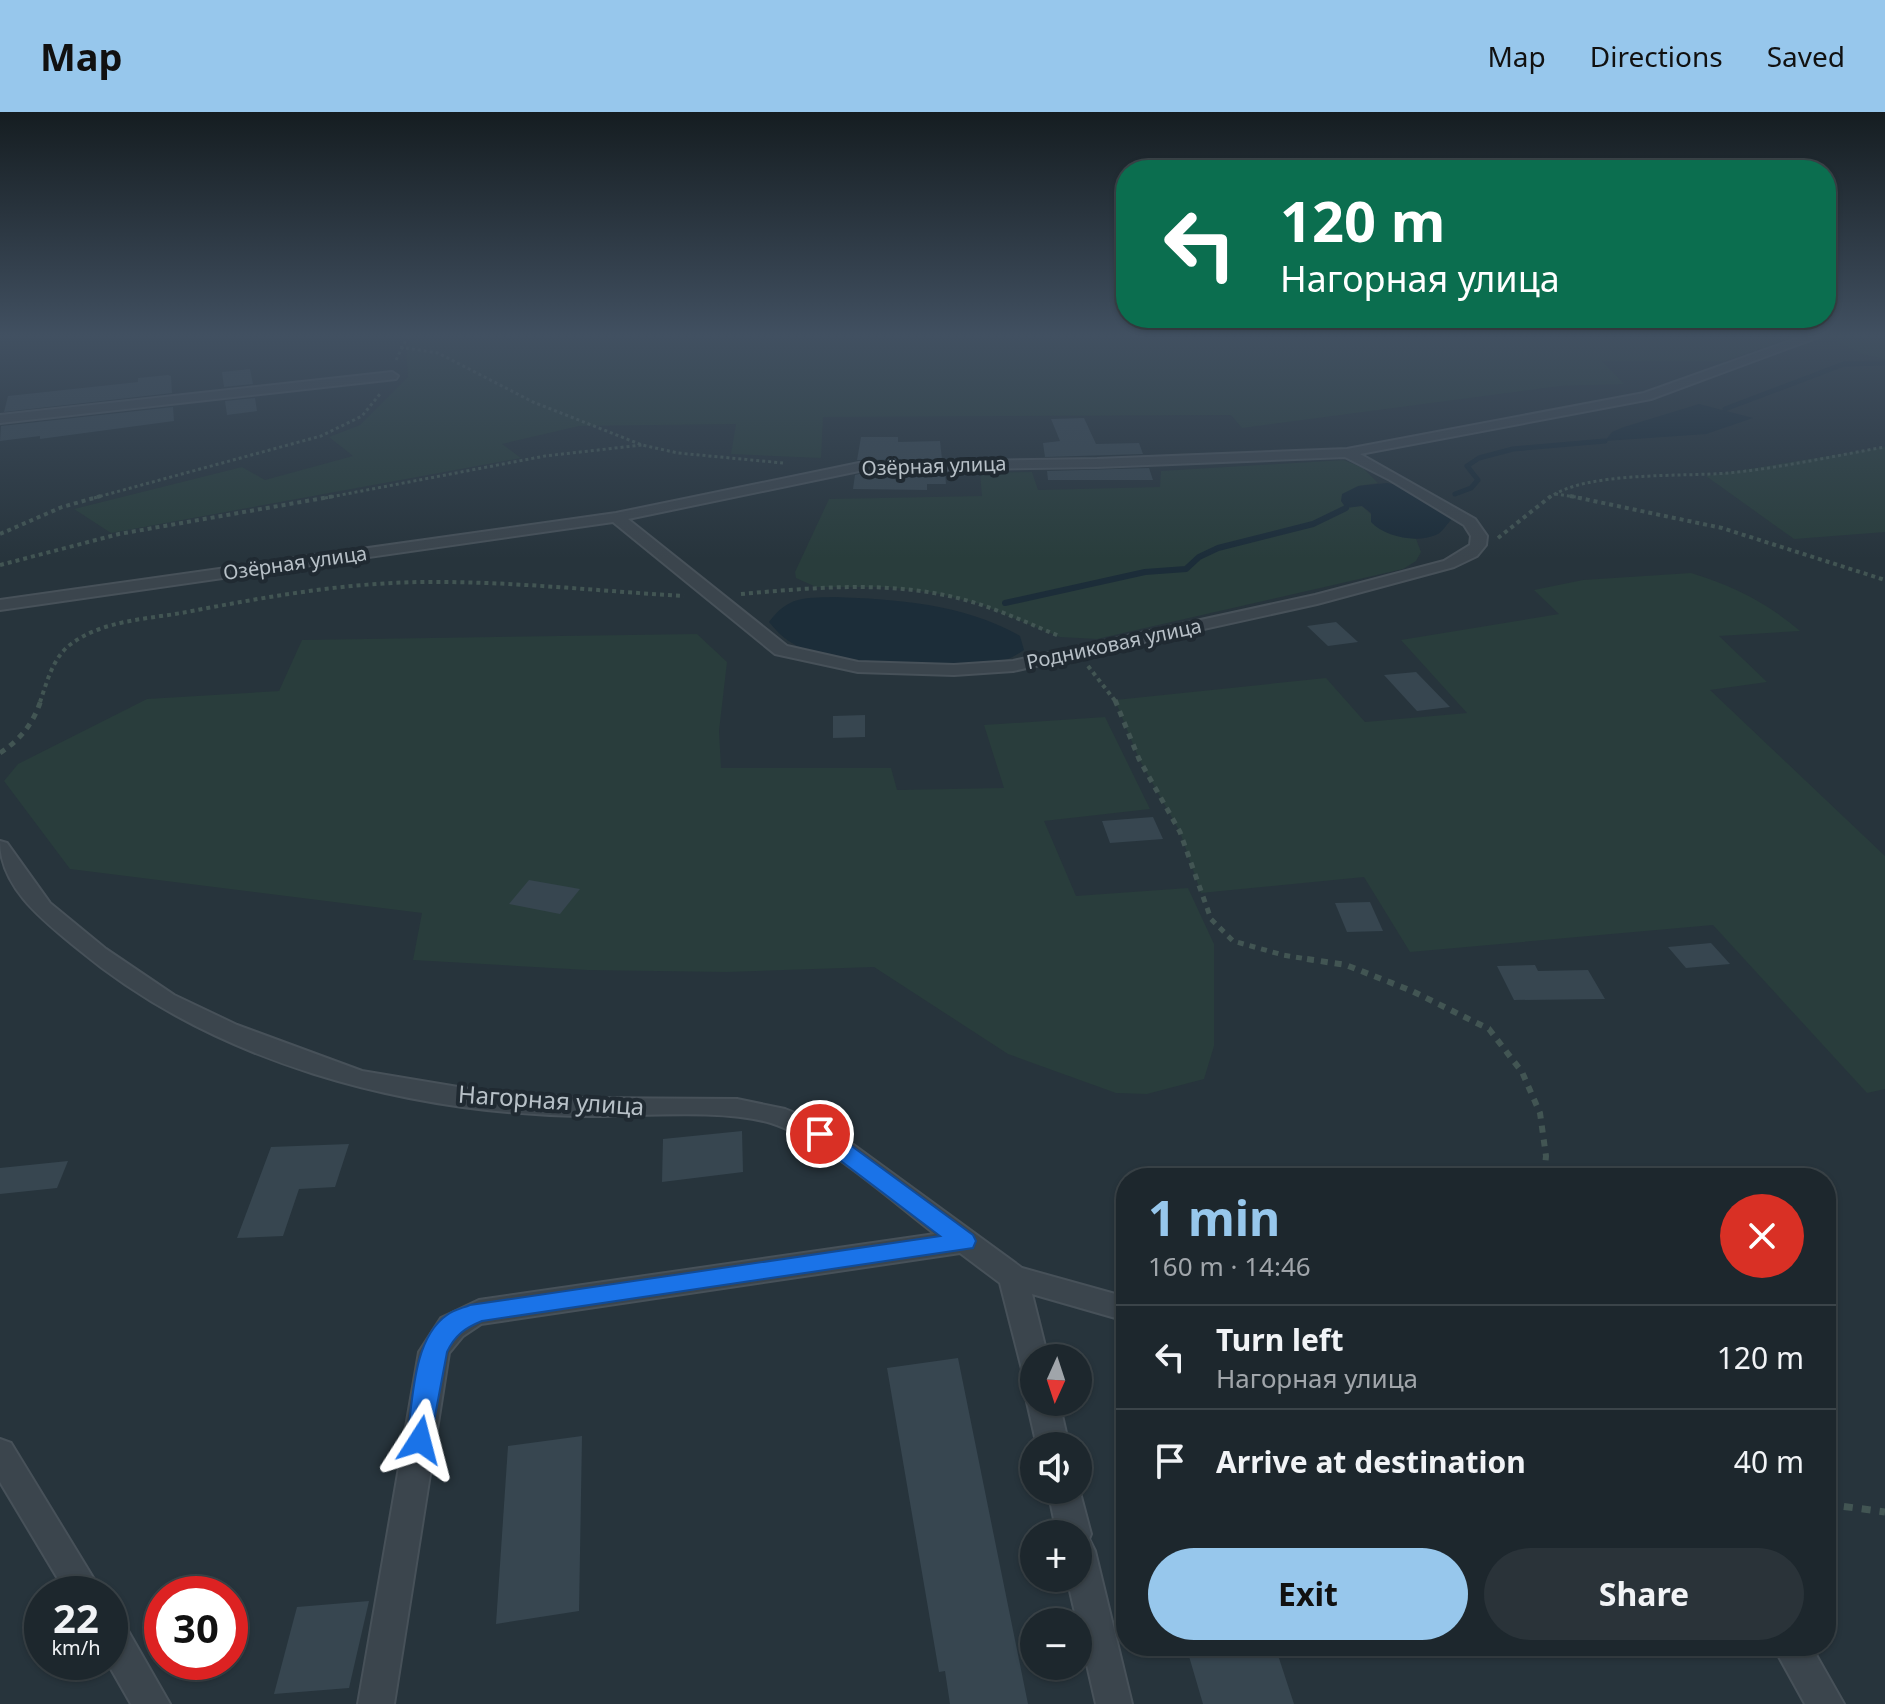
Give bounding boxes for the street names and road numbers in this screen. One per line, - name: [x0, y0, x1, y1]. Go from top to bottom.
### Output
- street label: Озёрная улица: [861, 449, 1007, 482]
- street label: Озёрная улица: [221, 539, 369, 586]
- street label: Родниковая улица: [1024, 612, 1204, 675]
- street label: Нагорная улица: [457, 1077, 645, 1122]

